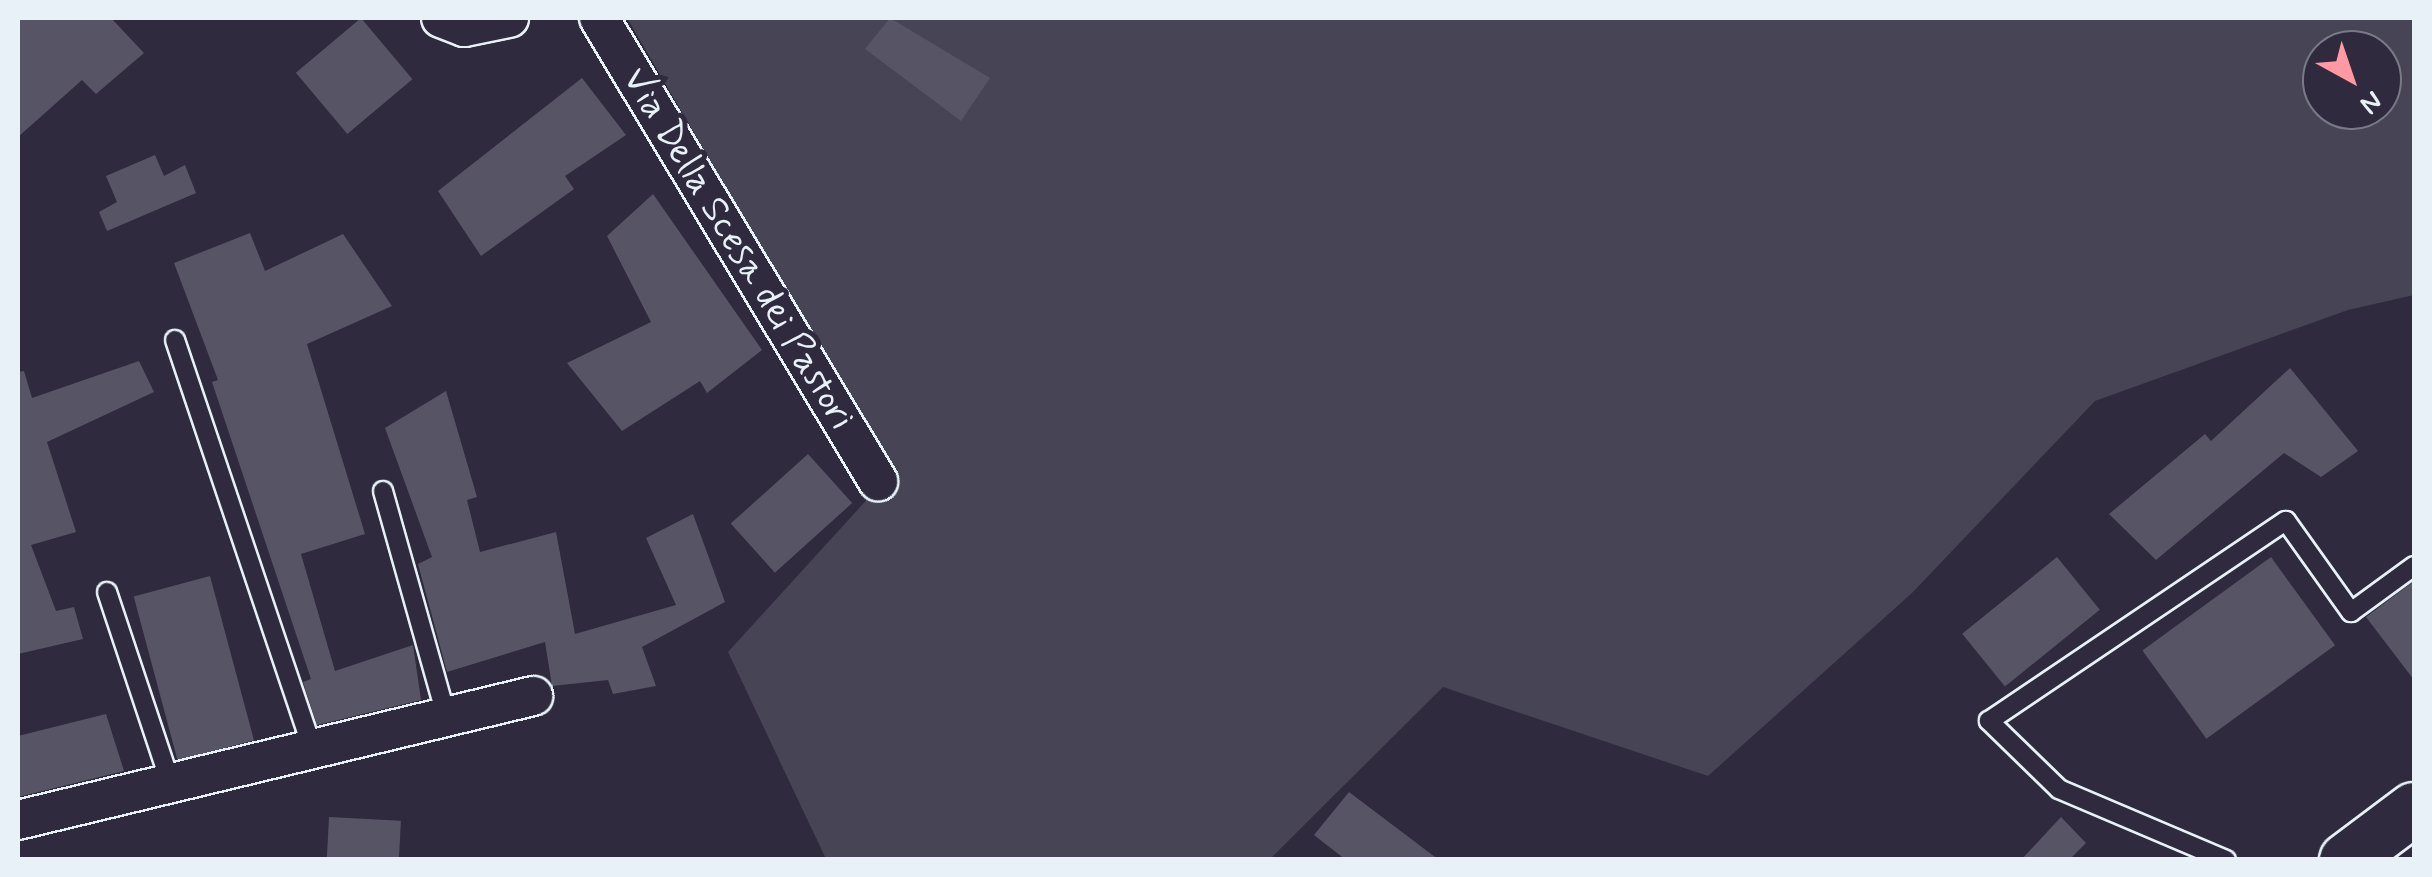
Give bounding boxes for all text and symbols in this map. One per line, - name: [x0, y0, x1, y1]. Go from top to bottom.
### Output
- north arrow: [2302, 30, 2402, 130]
- street label: Via Della Scesa dei Pastori: [612, 61, 864, 437]
- text: N: [2351, 82, 2389, 122]

